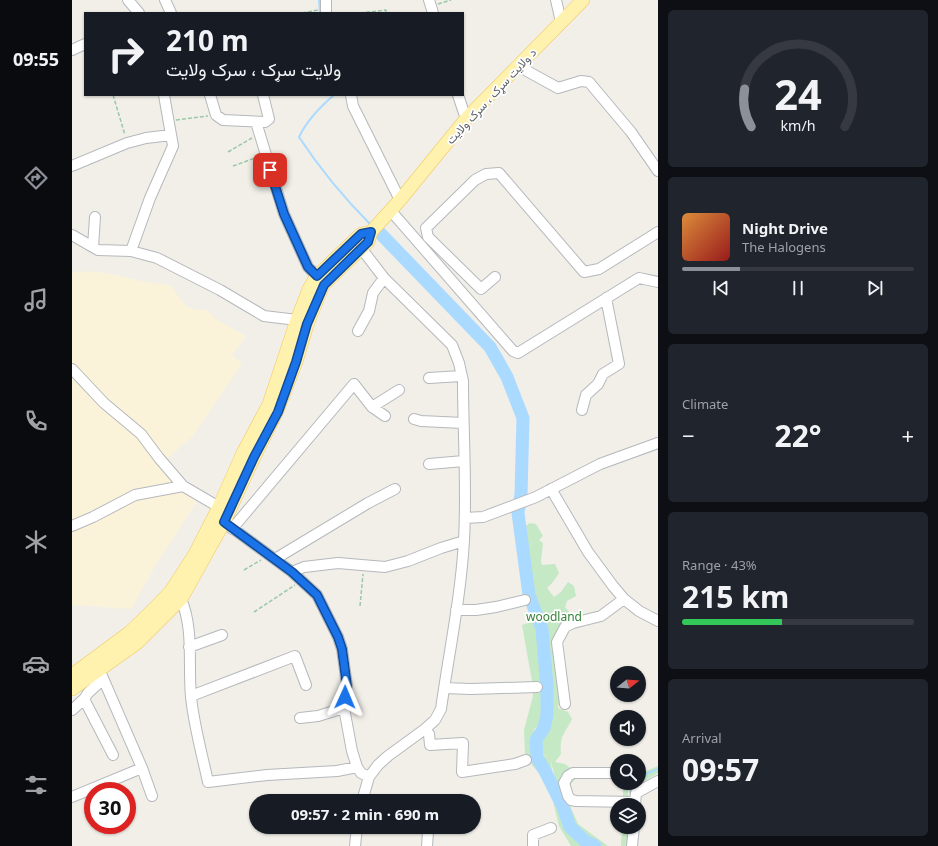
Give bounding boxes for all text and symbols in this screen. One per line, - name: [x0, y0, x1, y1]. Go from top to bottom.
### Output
- text: 210 m: [166, 21, 249, 59]
- icon: right: [100, 28, 152, 80]
- street label: د ولایت سړک ، سرک ولایت: [442, 44, 540, 148]
- text: 09:55: [13, 47, 59, 71]
- text: ولایت سړک ، سرک ولایت: [166, 57, 341, 81]
- text: 24: [774, 65, 822, 121]
- text: km/h: [780, 115, 816, 134]
- pin: [253, 153, 287, 187]
- icon: arrive: [259, 159, 281, 181]
- icon: directions: [22, 164, 50, 192]
- text: Night Drive: [742, 218, 828, 238]
- text: The Halogens: [742, 238, 826, 256]
- icon: previous: [710, 277, 732, 299]
- icon: pause: [787, 277, 809, 299]
- icon: next: [864, 277, 886, 299]
- icon: music: [22, 286, 50, 314]
- text: Climate: [682, 395, 728, 413]
- icon: phone: [22, 407, 50, 435]
- text: 22°: [774, 415, 822, 456]
- text: −: [682, 420, 695, 450]
- text: +: [901, 420, 914, 450]
- icon: climate: [22, 528, 50, 556]
- text: Range · 43%: [682, 556, 757, 574]
- text: 215 km: [682, 576, 789, 617]
- park label: woodland: [526, 608, 582, 625]
- icon: car: [22, 650, 50, 678]
- north arrow: [610, 666, 646, 702]
- map controls: [610, 666, 646, 834]
- position arrow: [324, 676, 366, 718]
- button: sound: [610, 710, 646, 746]
- text: Arrival: [682, 729, 722, 747]
- text: 09:57: [682, 749, 759, 790]
- button: search: [610, 754, 646, 790]
- icon: filters: [22, 771, 50, 799]
- speed limit sign: 30: [84, 782, 136, 834]
- button: layers: [610, 798, 646, 834]
- text: 09:57 · 2 min · 690 m: [291, 804, 439, 824]

